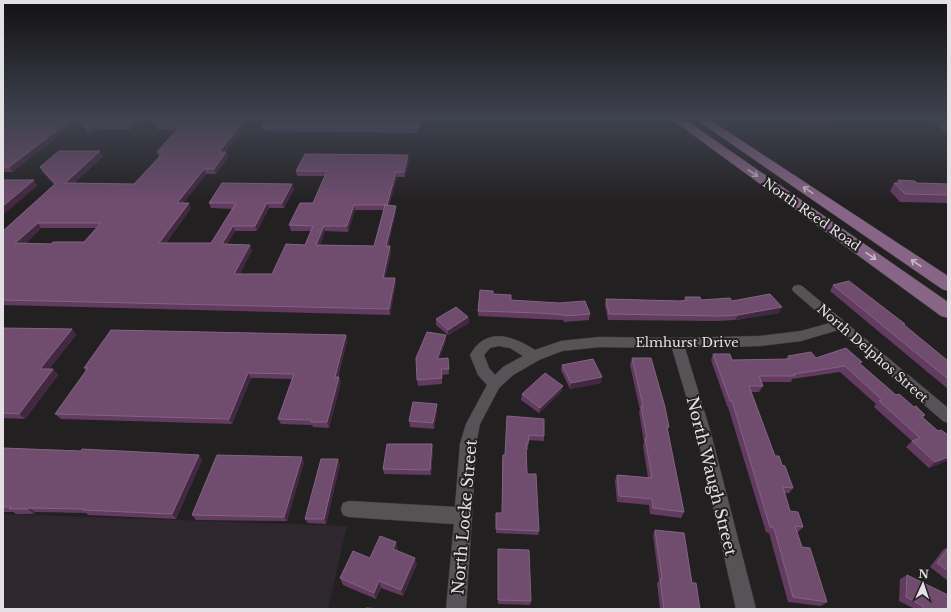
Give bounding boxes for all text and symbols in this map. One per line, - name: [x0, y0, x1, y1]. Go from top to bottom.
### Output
- one-way arrow: [748, 168, 759, 177]
- street label: North Reed Road: [759, 174, 864, 255]
- one-way arrow: [803, 186, 814, 194]
- one-way arrow: [865, 252, 876, 260]
- one-way arrow: [910, 259, 921, 267]
- street label: North Delphos Street: [814, 300, 932, 406]
- street label: Elmhurst Drive: [635, 334, 739, 351]
- street label: North Waugh Street: [683, 394, 741, 558]
- street label: North Locke Street: [447, 439, 481, 595]
- north arrow: [903, 564, 943, 604]
- text: N: [918, 567, 930, 581]

